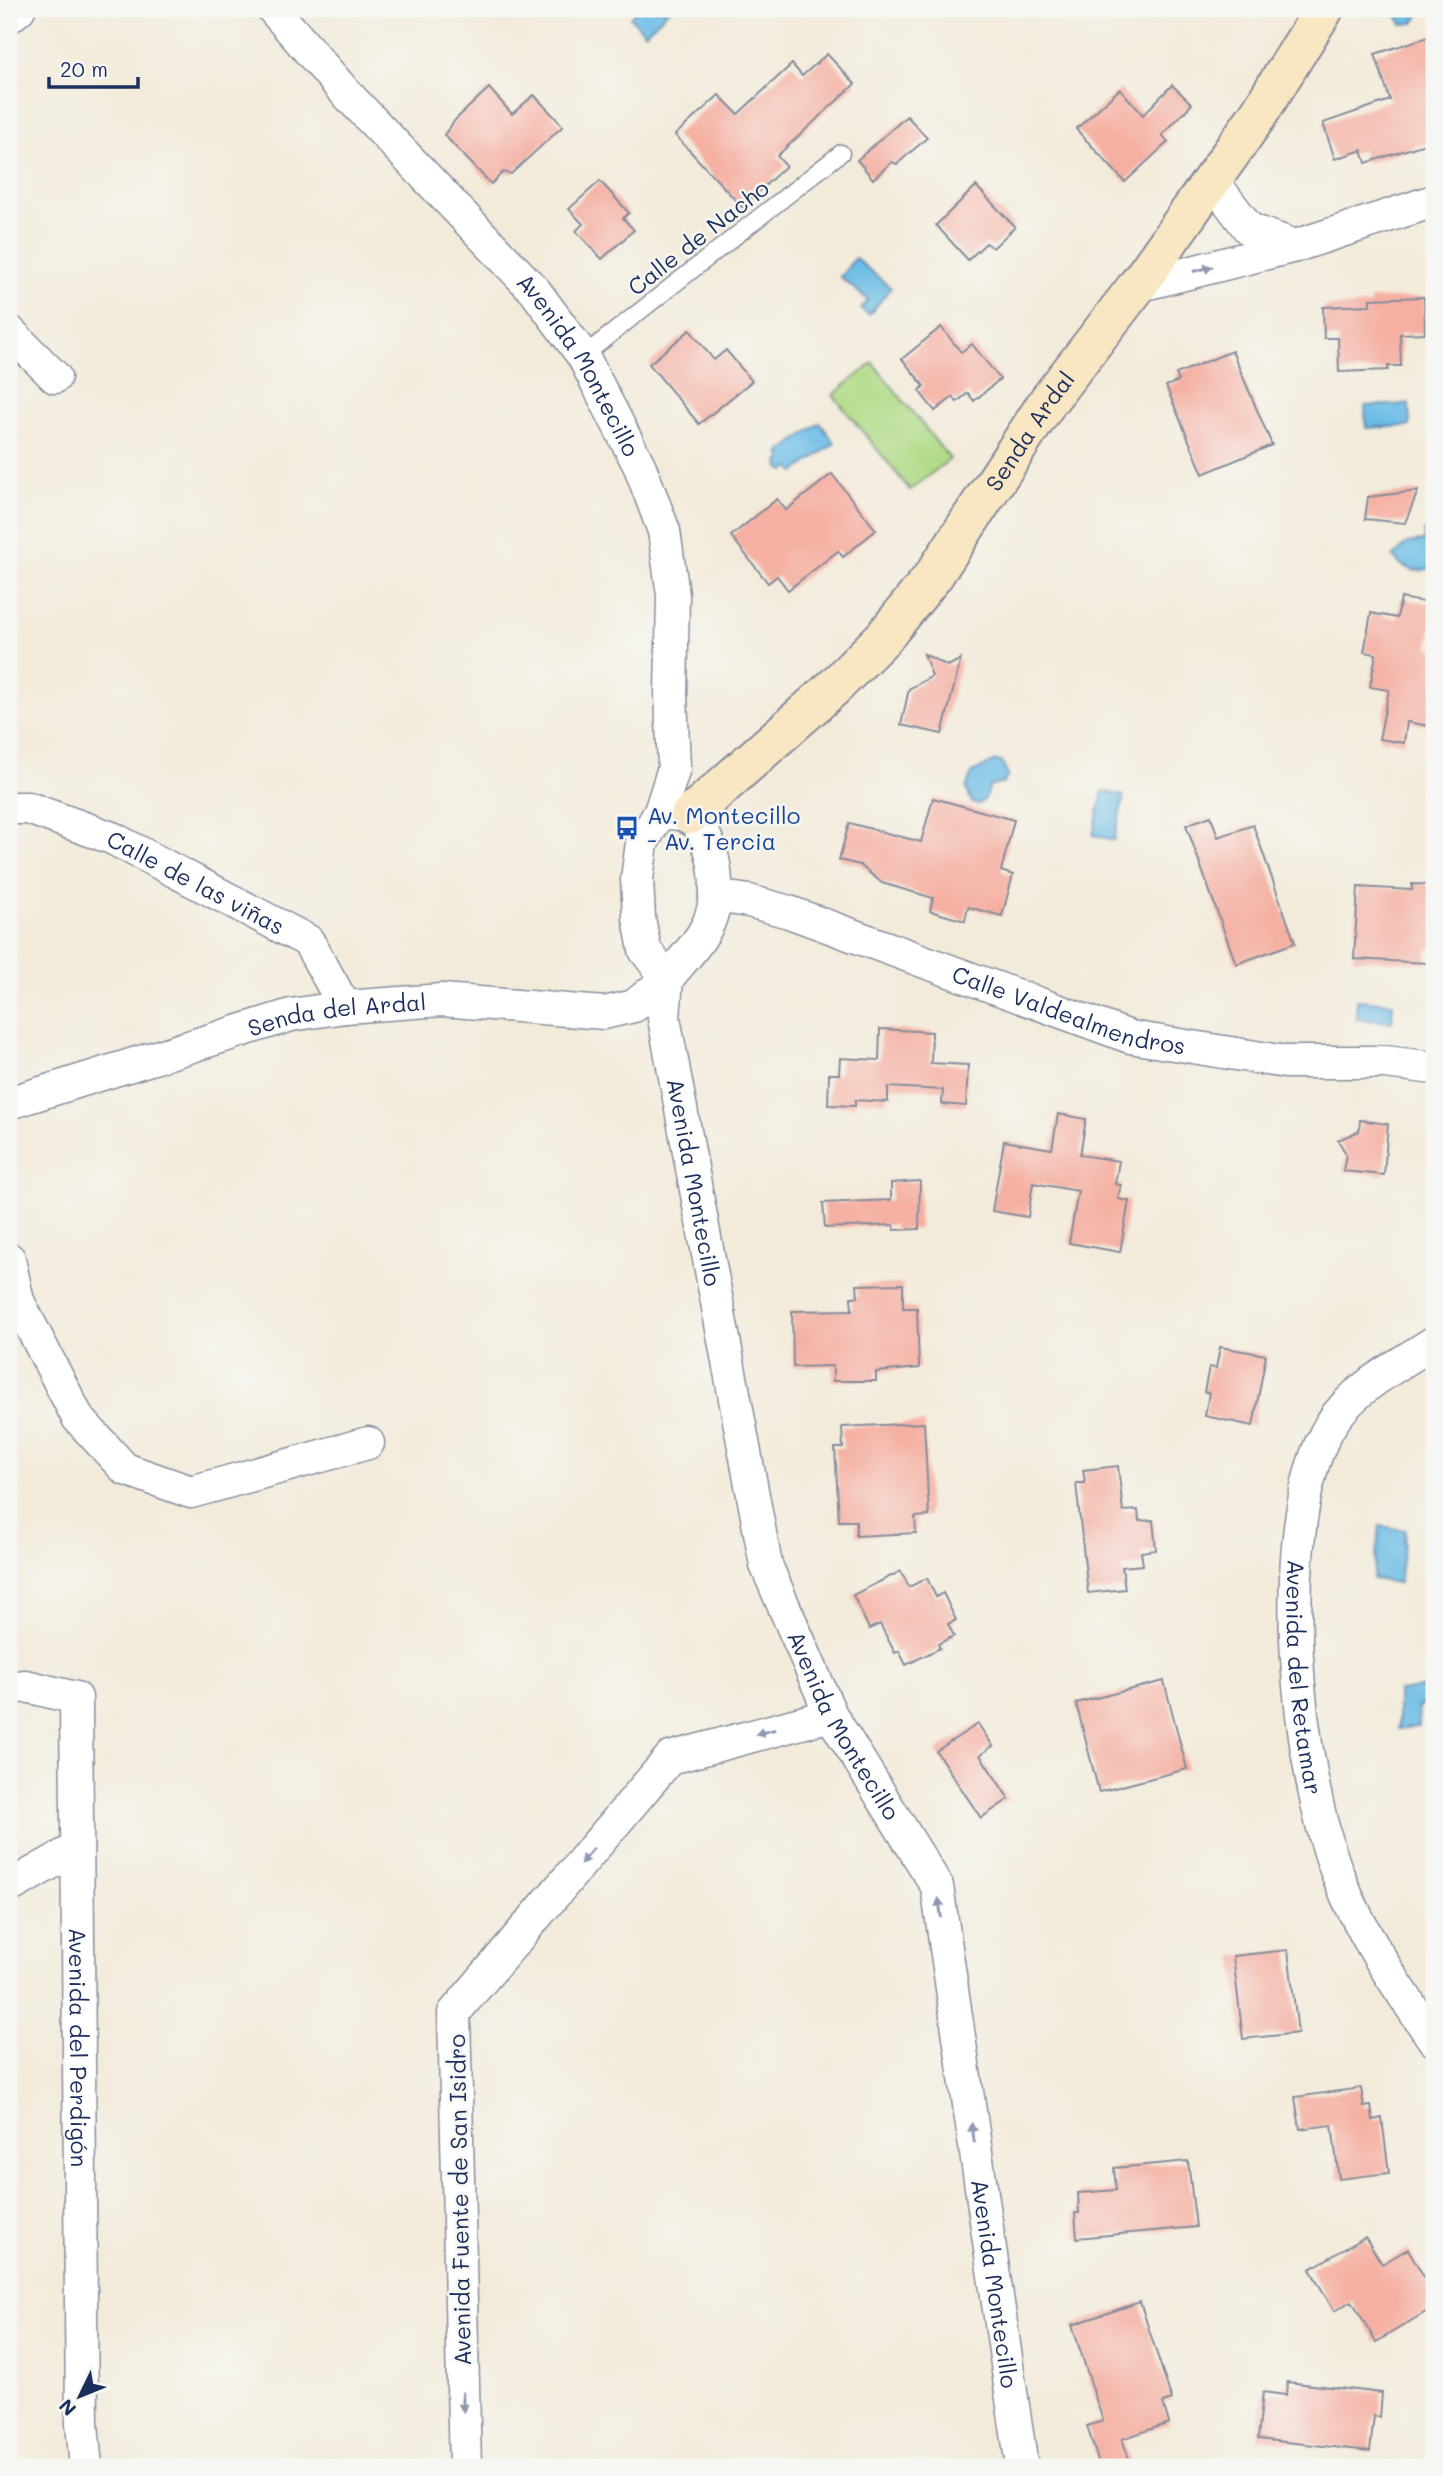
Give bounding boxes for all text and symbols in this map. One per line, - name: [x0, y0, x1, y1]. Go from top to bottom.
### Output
- scale bar: [49, 46, 138, 90]
- text: 20 m: [60, 55, 108, 82]
- street label: Calle de Nacho: [621, 172, 775, 302]
- one-way arrow: [1193, 264, 1214, 274]
- street label: Avenida Montecillo: [511, 267, 647, 461]
- street label: Senda Ardal: [978, 365, 1081, 496]
- place label: Av. Montecillo - Av. Tercia: [647, 800, 800, 856]
- bus stop icon: Av. Montecillo - Av. Tercia: [613, 814, 641, 842]
- street label: Calle de las viñas: [102, 823, 290, 941]
- street label: Calle Valdealmendros: [948, 958, 1188, 1061]
- street label: Senda del Ardal: [244, 986, 427, 1043]
- street label: Avenida Montecillo: [661, 1076, 729, 1289]
- street label: Avenida del Retamar: [1280, 1559, 1330, 1798]
- street label: Avenida Montecillo: [781, 1626, 907, 1825]
- one-way arrow: [754, 1727, 776, 1738]
- one-way arrow: [579, 1847, 595, 1865]
- one-way arrow: [935, 1897, 946, 1919]
- street label: Avenida del Perdigón: [63, 1928, 95, 2167]
- street label: Avenida Fuente de San Isidro: [441, 2034, 477, 2366]
- one-way arrow: [968, 2122, 979, 2144]
- street label: Avenida Montecillo: [965, 2177, 1025, 2390]
- north arrow: [46, 2360, 116, 2430]
- one-way arrow: [458, 2392, 469, 2414]
- text: N: [53, 2394, 81, 2422]

